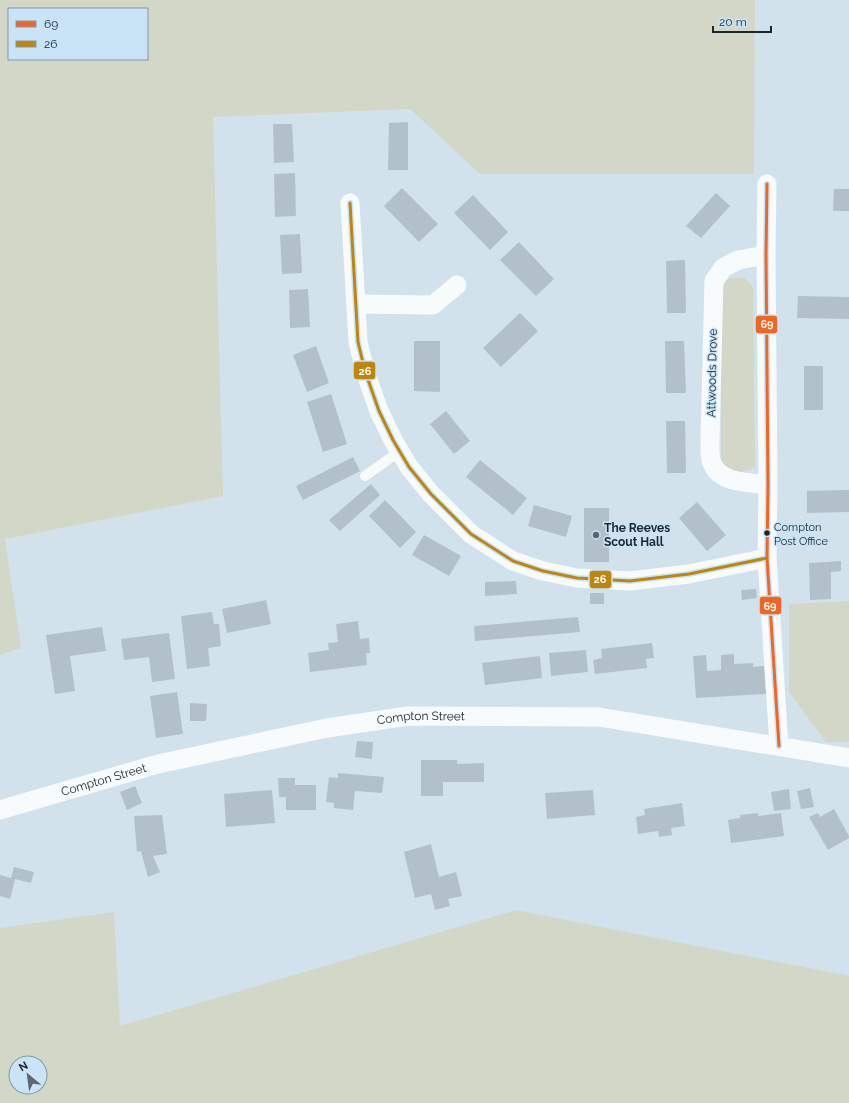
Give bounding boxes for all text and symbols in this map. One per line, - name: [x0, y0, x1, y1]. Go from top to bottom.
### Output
- legend: [8, 8, 148, 60]
- scale bar: [713, 8, 771, 34]
- text: 20 m: [719, 15, 747, 29]
- text: 69: [44, 17, 58, 31]
- text: 26: [44, 37, 58, 51]
- line badge: 69: [755, 315, 778, 334]
- text: 69: [760, 318, 774, 331]
- street label: Attwoods Drove: [704, 328, 720, 418]
- line badge: 26: [353, 361, 376, 380]
- text: 26: [359, 365, 372, 378]
- place label: The Reeves Scout Hall: [604, 521, 670, 549]
- place label: Compton Post Office: [774, 521, 828, 548]
- marker: Compton Post Office: [762, 528, 772, 538]
- marker: The Reeves Scout Hall: [591, 530, 601, 540]
- line badge: 26: [589, 570, 612, 589]
- text: 26: [594, 573, 607, 586]
- line badge: 69: [759, 596, 782, 615]
- text: 69: [763, 600, 777, 613]
- street label: Compton Street: [376, 709, 465, 728]
- street label: Compton Street: [59, 761, 148, 799]
- north arrow: [8, 1055, 48, 1095]
- text: N: [17, 1059, 30, 1074]

